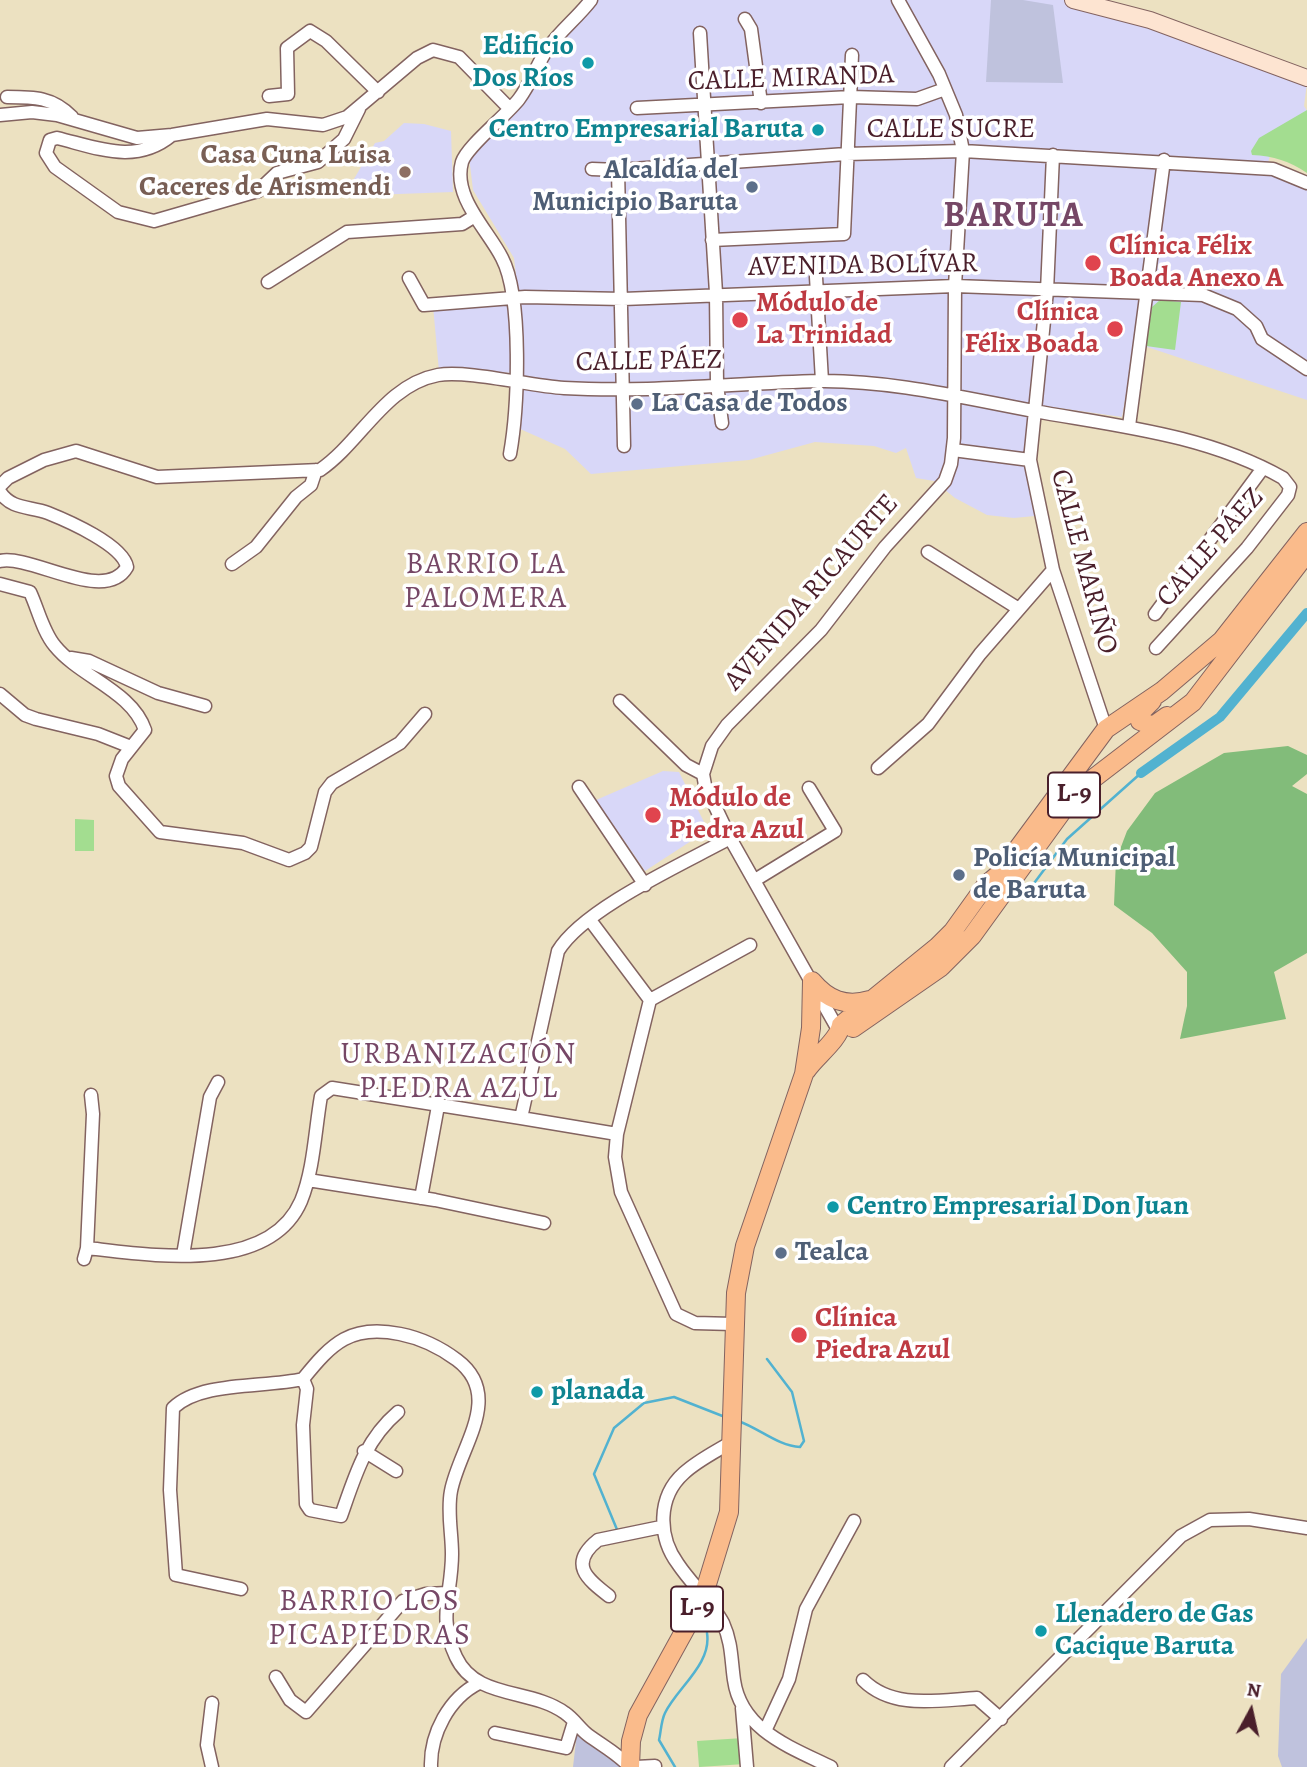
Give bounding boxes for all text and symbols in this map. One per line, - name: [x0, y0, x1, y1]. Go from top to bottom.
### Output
- place label: Edificio Dos Ríos: [472, 30, 574, 96]
- marker: Edificio Dos Ríos: [580, 55, 596, 71]
- street label: CALLE MIRANDA: [687, 59, 895, 99]
- place label: Centro Empresarial Baruta: [489, 113, 804, 147]
- street label: CALLE SUCRE: [867, 113, 1035, 147]
- marker: Centro Empresarial Baruta: [810, 122, 826, 138]
- place label: Casa Cuna Luisa Caceres de Arismendi: [139, 139, 391, 205]
- place label: Alcaldía del Municipio Baruta: [532, 154, 738, 220]
- marker: Casa Cuna Luisa Caceres de Arismendi: [397, 164, 413, 180]
- marker: Alcaldía del Municipio Baruta: [744, 179, 760, 195]
- district label: BARUTA: [944, 196, 1084, 238]
- place label: Clínica Félix Boada Anexo A: [1109, 230, 1283, 296]
- street label: AVENIDA BOLÍVAR: [748, 247, 978, 285]
- marker: Clínica Félix Boada Anexo A: [1083, 253, 1103, 273]
- place label: Módulo de La Trinidad: [756, 287, 892, 353]
- place label: Clínica Félix Boada: [964, 296, 1099, 362]
- marker: Módulo de La Trinidad: [730, 310, 750, 330]
- marker: Clínica Félix Boada: [1105, 319, 1125, 339]
- street label: CALLE PÁEZ: [575, 344, 723, 380]
- place label: La Casa de Todos: [651, 387, 848, 421]
- marker: La Casa de Todos: [629, 396, 645, 412]
- street label: CALLE MARIÑO: [1042, 466, 1124, 658]
- street label: CALLE PÁEZ: [1150, 482, 1272, 614]
- street label: AVENIDA RICAURTE: [718, 488, 906, 698]
- district label: BARRIO LA PALOMERA: [405, 548, 567, 618]
- road number: L-9: [1048, 772, 1100, 818]
- place label: Módulo de Piedra Azul: [669, 782, 804, 848]
- marker: Módulo de Piedra Azul: [643, 805, 663, 825]
- place label: Policía Municipal de Baruta: [973, 842, 1175, 908]
- marker: Policía Municipal de Baruta: [951, 867, 967, 883]
- district label: URBANIZACIÓN PIEDRA AZUL: [342, 1038, 576, 1108]
- place label: Centro Empresarial Don Juan: [847, 1190, 1189, 1224]
- marker: Centro Empresarial Don Juan: [825, 1199, 841, 1215]
- place label: Tealca: [795, 1236, 869, 1270]
- marker: Tealca: [773, 1245, 789, 1261]
- place label: Clínica Piedra Azul: [815, 1302, 950, 1368]
- marker: Clínica Piedra Azul: [789, 1325, 809, 1345]
- place label: planada: [551, 1375, 645, 1409]
- marker: planada: [529, 1384, 545, 1400]
- district label: BARRIO LOS PICAPIEDRAS: [270, 1585, 470, 1656]
- road number: L-9: [671, 1586, 723, 1632]
- place label: Llenadero de Gas Cacique Baruta: [1055, 1598, 1254, 1664]
- marker: Llenadero de Gas Cacique Baruta: [1033, 1623, 1049, 1639]
- north arrow: [1216, 1676, 1286, 1746]
- text: N: [1245, 1676, 1263, 1704]

